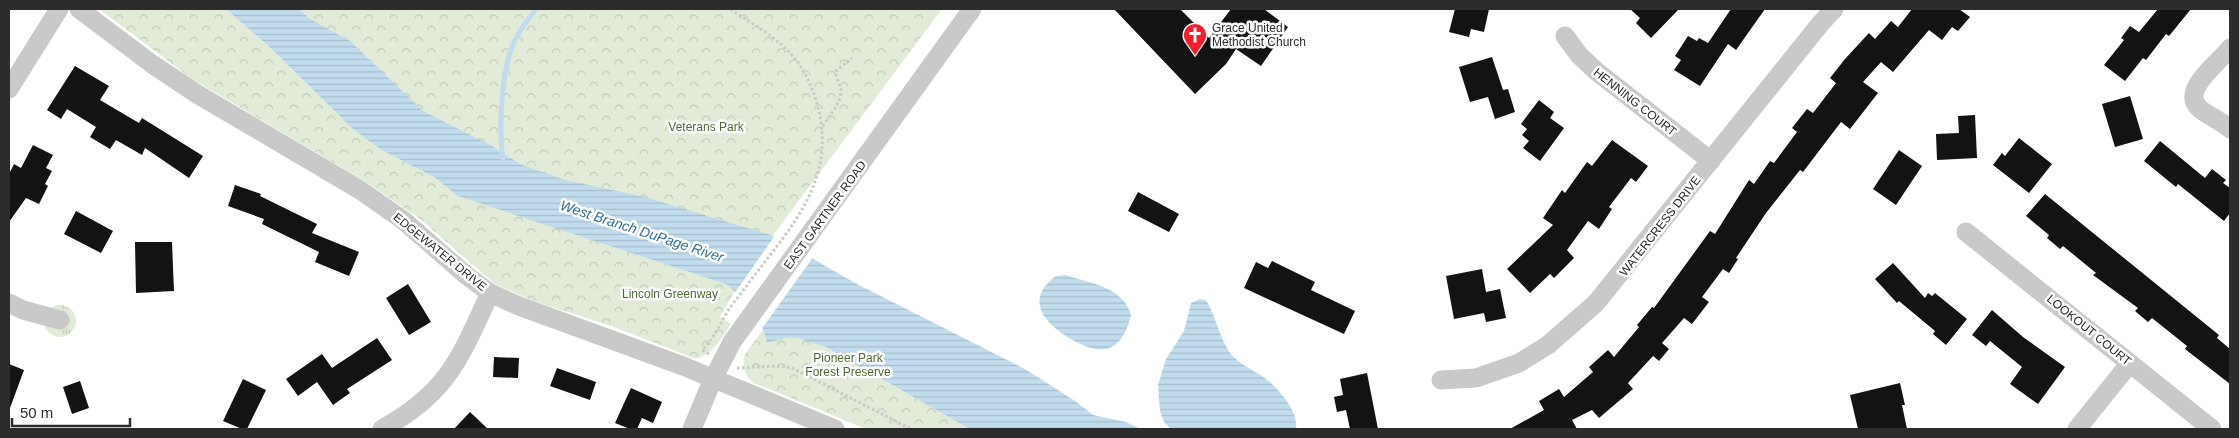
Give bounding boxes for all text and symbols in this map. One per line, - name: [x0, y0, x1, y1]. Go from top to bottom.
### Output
- place label: Grace United Methodist Church: [1212, 21, 1306, 49]
- church icon: Grace United Methodist Church: [1182, 22, 1208, 56]
- street label: HENNING COURT: [1591, 65, 1680, 139]
- park label: Veterans Park: [668, 120, 745, 134]
- street label: EAST GARTNER ROAD: [781, 158, 869, 272]
- street label: WATERCRESS DRIVE: [1617, 173, 1703, 279]
- water label: West Branch DuPage River: [558, 197, 727, 265]
- street label: EDGEWATER DRIVE: [391, 210, 489, 294]
- park label: Lincoln Greenway: [622, 287, 718, 301]
- street label: LOOKOUT COURT: [2044, 292, 2134, 369]
- park label: Pioneer Park Forest Preserve: [805, 351, 891, 379]
- scale bar: [12, 396, 130, 428]
- text: 50 m: [20, 404, 53, 421]

